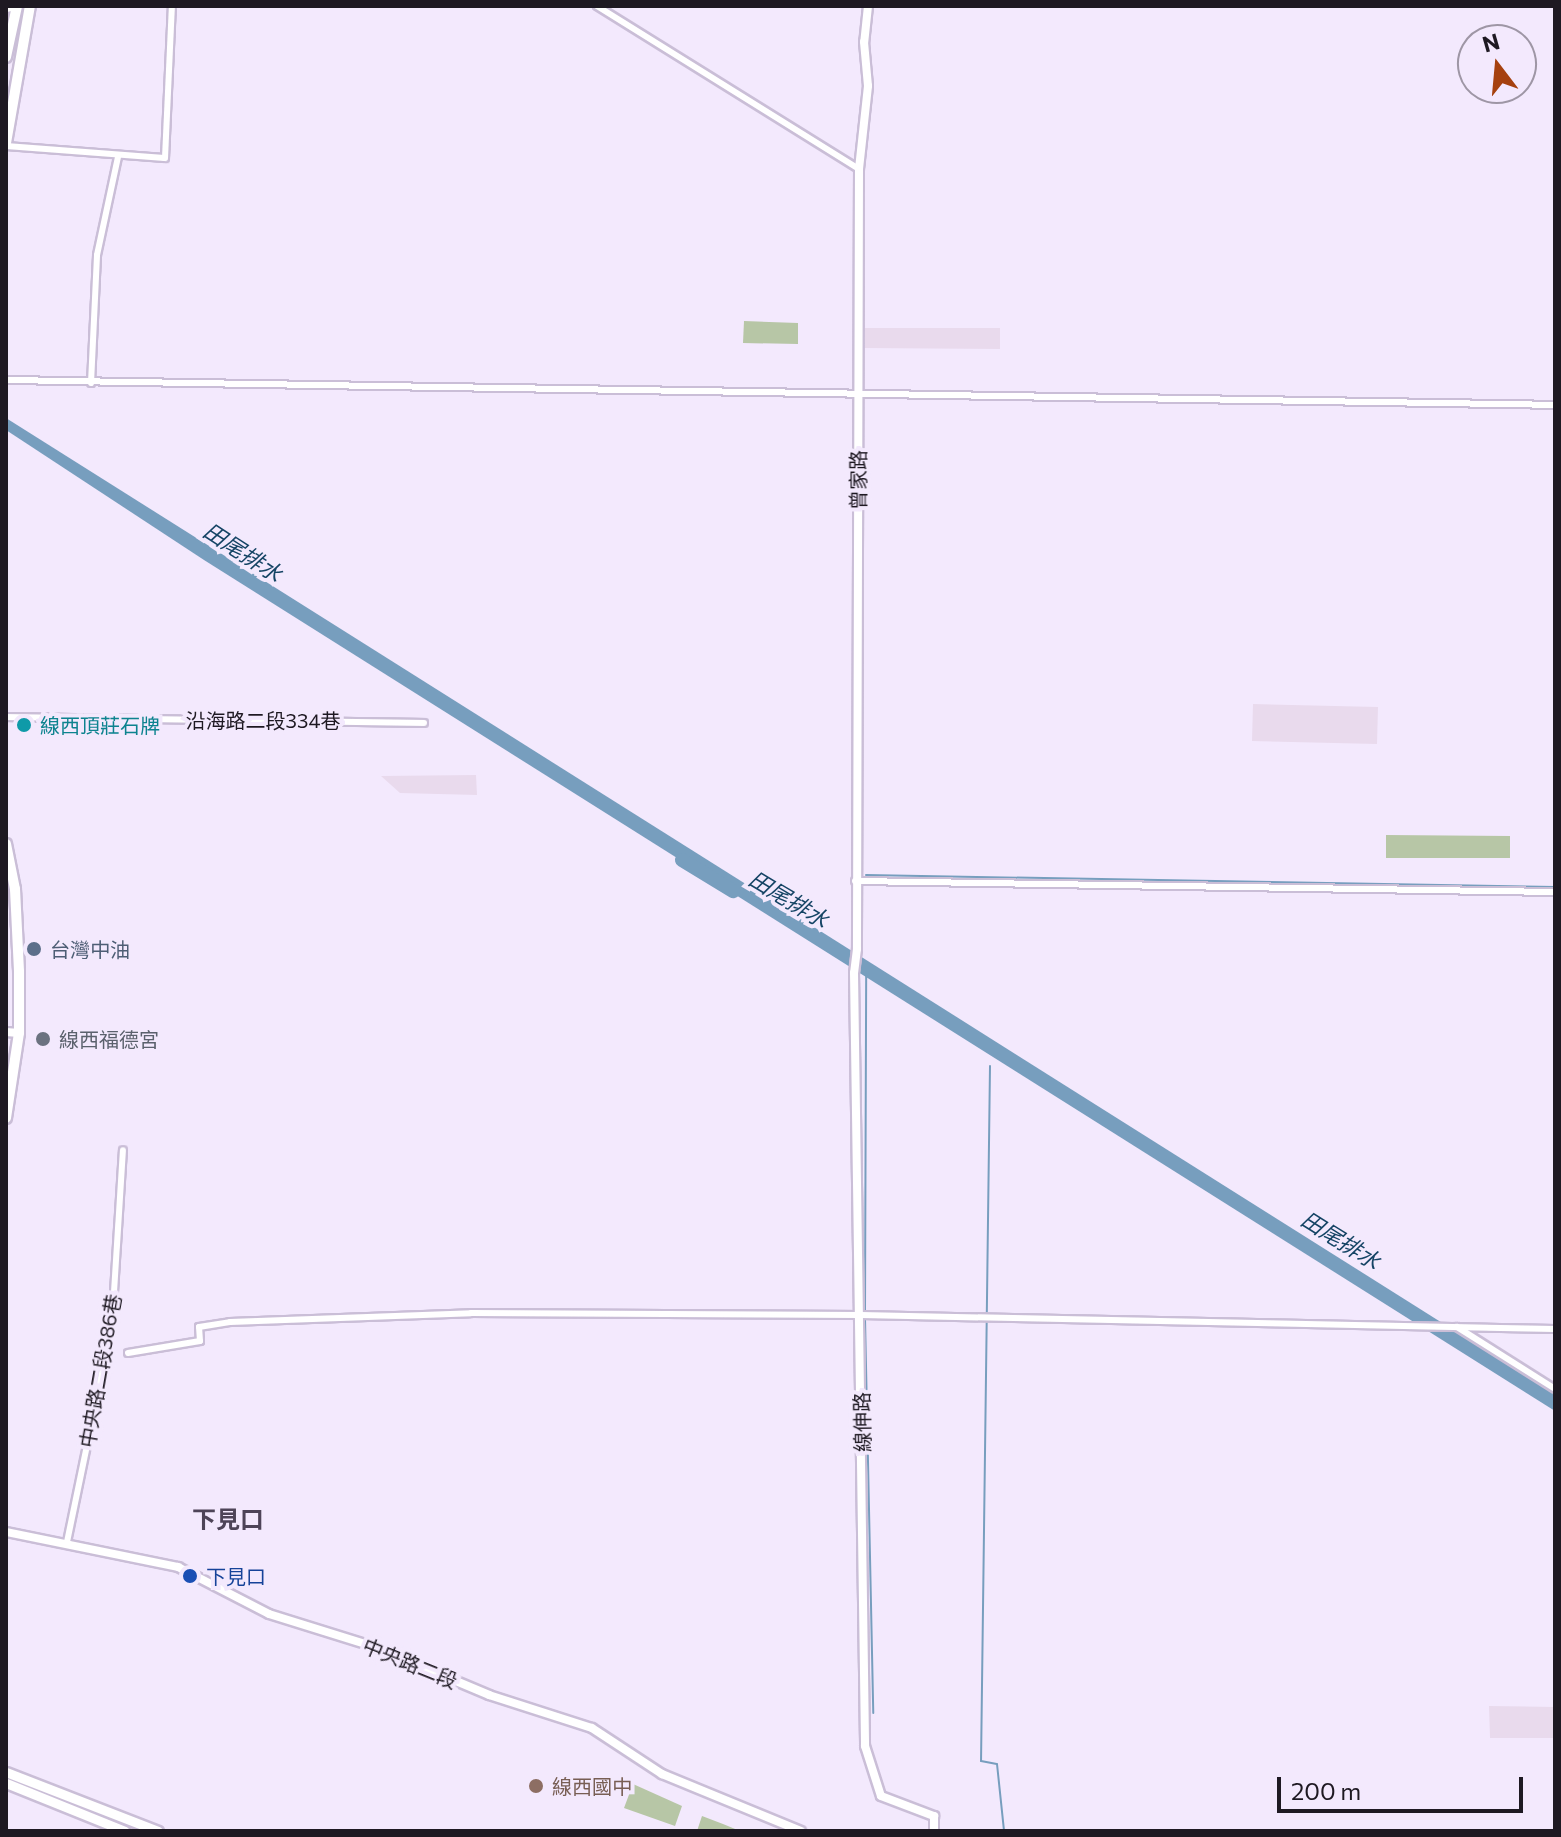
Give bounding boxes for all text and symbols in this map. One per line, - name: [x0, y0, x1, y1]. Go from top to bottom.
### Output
- north arrow: [1457, 24, 1537, 104]
- text: N: [1479, 27, 1502, 58]
- street label: 曾家路: [846, 450, 870, 510]
- water label: 田尾排水: [199, 517, 287, 587]
- street label: 沿海路二段334巷: [186, 708, 340, 732]
- place label: 線西頂莊石牌: [40, 713, 160, 737]
- marker: 線西頂莊石牌: [15, 716, 33, 734]
- water label: 田尾排水: [744, 865, 834, 933]
- place label: 台灣中油: [50, 937, 130, 961]
- marker: 台灣中油: [25, 940, 43, 958]
- place label: 線西福德宮: [59, 1027, 159, 1051]
- marker: 線西福德宮: [34, 1030, 52, 1048]
- water label: 田尾排水: [1297, 1205, 1385, 1275]
- street label: 中央路二段386巷: [75, 1292, 125, 1450]
- street label: 線伸路: [849, 1392, 875, 1452]
- district label: 下見口: [192, 1505, 264, 1533]
- place label: 下見口: [206, 1564, 266, 1588]
- marker: 下見口: [181, 1567, 199, 1585]
- street label: 中央路二段: [359, 1633, 461, 1693]
- scale bar: [1281, 1761, 1527, 1811]
- place label: 線西國中: [552, 1774, 632, 1798]
- text: 200 m: [1291, 1776, 1361, 1805]
- marker: 線西國中: [527, 1777, 545, 1795]

